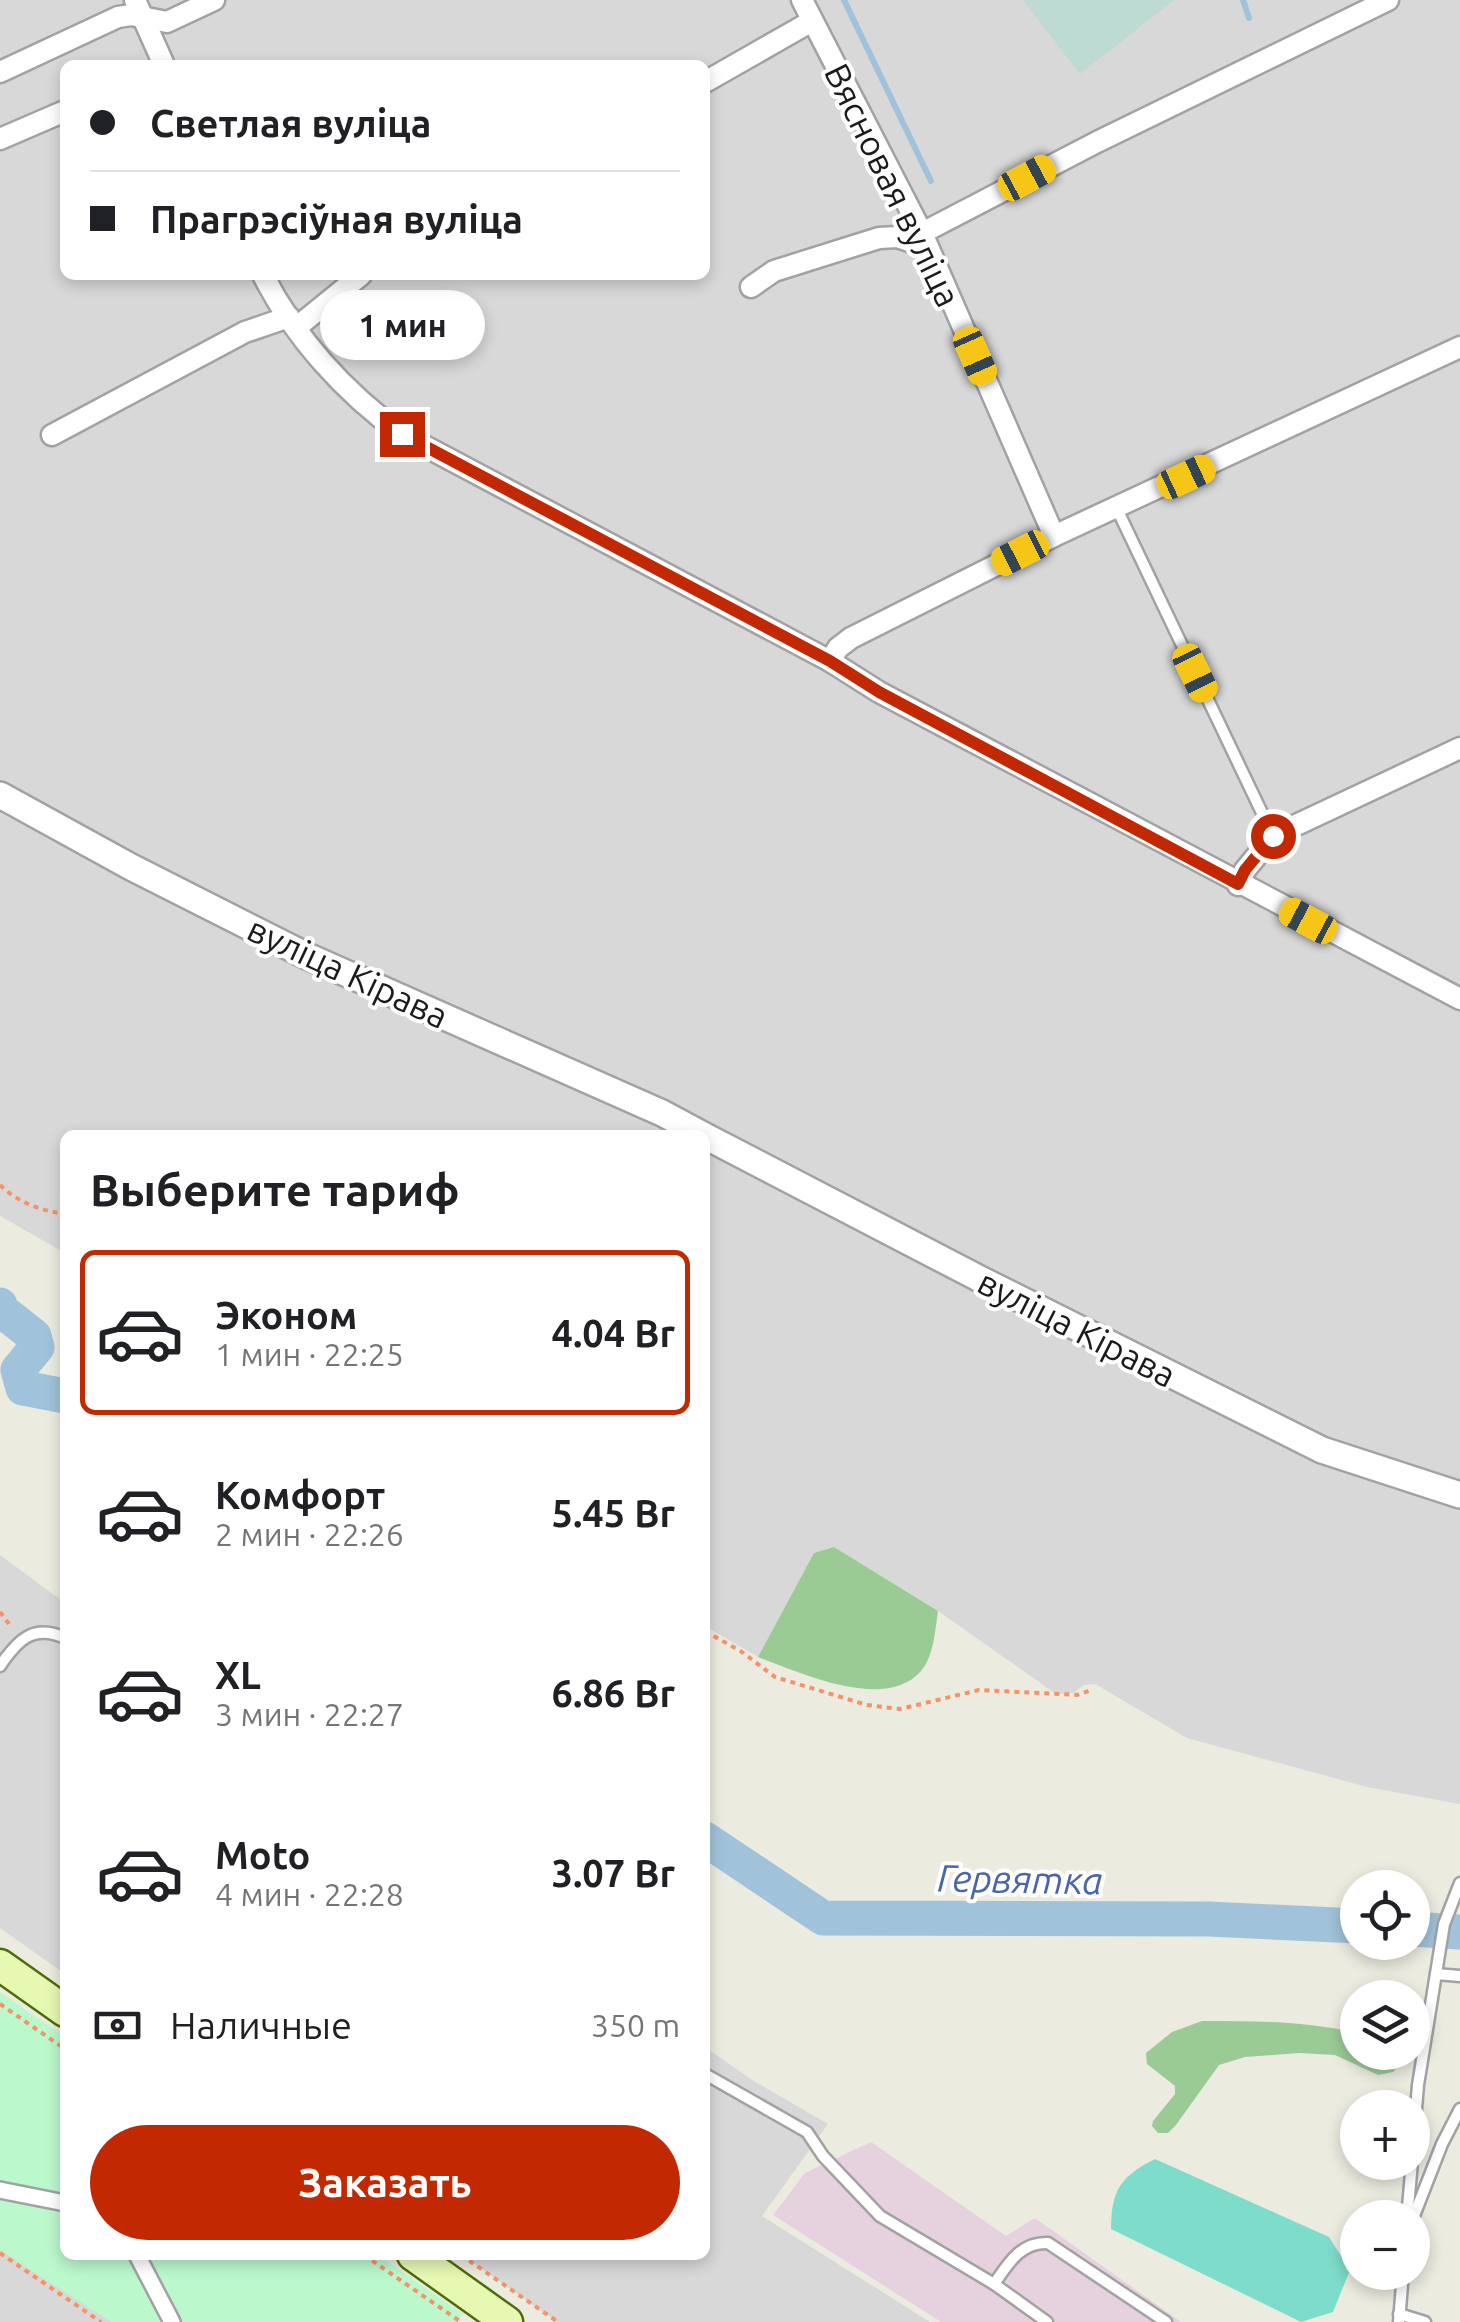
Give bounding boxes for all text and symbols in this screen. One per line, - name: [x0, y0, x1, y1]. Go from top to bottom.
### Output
- street label: Вясновая вуліца: [817, 57, 969, 313]
- text: Светлая вуліца: [150, 102, 431, 144]
- car: [993, 151, 1061, 205]
- text: Прагрэсіўная вуліца: [150, 198, 523, 240]
- callout: 1 мин: [320, 289, 484, 359]
- text: 1 мин: [358, 307, 447, 343]
- car: [949, 322, 1001, 390]
- route end: [380, 412, 425, 457]
- car: [1152, 451, 1220, 503]
- car: [986, 526, 1054, 580]
- car: [1168, 639, 1222, 707]
- route start: [1251, 814, 1296, 859]
- car: [1274, 894, 1342, 948]
- street label: вуліца Кірава: [241, 908, 455, 1036]
- text: Выберите тариф: [90, 1164, 460, 1215]
- street label: вуліца Кірава: [971, 1261, 1183, 1395]
- icon: car: [95, 1288, 185, 1378]
- text: Эконом: [215, 1294, 357, 1336]
- text: 4.04 Br: [552, 1312, 675, 1354]
- text: 1 мин · 22:25: [215, 1336, 404, 1372]
- icon: car: [95, 1468, 185, 1558]
- text: Комфорт: [215, 1474, 385, 1516]
- text: 5.45 Br: [552, 1492, 675, 1534]
- text: 2 мин · 22:26: [215, 1516, 404, 1552]
- icon: car: [95, 1648, 185, 1738]
- text: XL: [215, 1654, 261, 1696]
- text: 6.86 Br: [552, 1672, 675, 1714]
- text: 3 мин · 22:27: [215, 1696, 404, 1732]
- icon: car: [95, 1828, 185, 1918]
- text: Moto: [215, 1834, 310, 1876]
- text: 3.07 Br: [552, 1852, 675, 1894]
- water label: Гервятка: [937, 1857, 1103, 1901]
- map controls: [1340, 1870, 1430, 2290]
- button: locate: [1340, 1870, 1430, 1960]
- text: 4 мин · 22:28: [215, 1876, 404, 1912]
- button: layers: [1340, 1980, 1430, 2070]
- icon: cash: [90, 1998, 145, 2053]
- text: Наличные: [170, 2004, 352, 2046]
- text: 350 m: [591, 2007, 680, 2043]
- button: +: [1340, 2090, 1430, 2180]
- button: Заказать: [90, 2125, 680, 2240]
- button: −: [1340, 2200, 1430, 2290]

